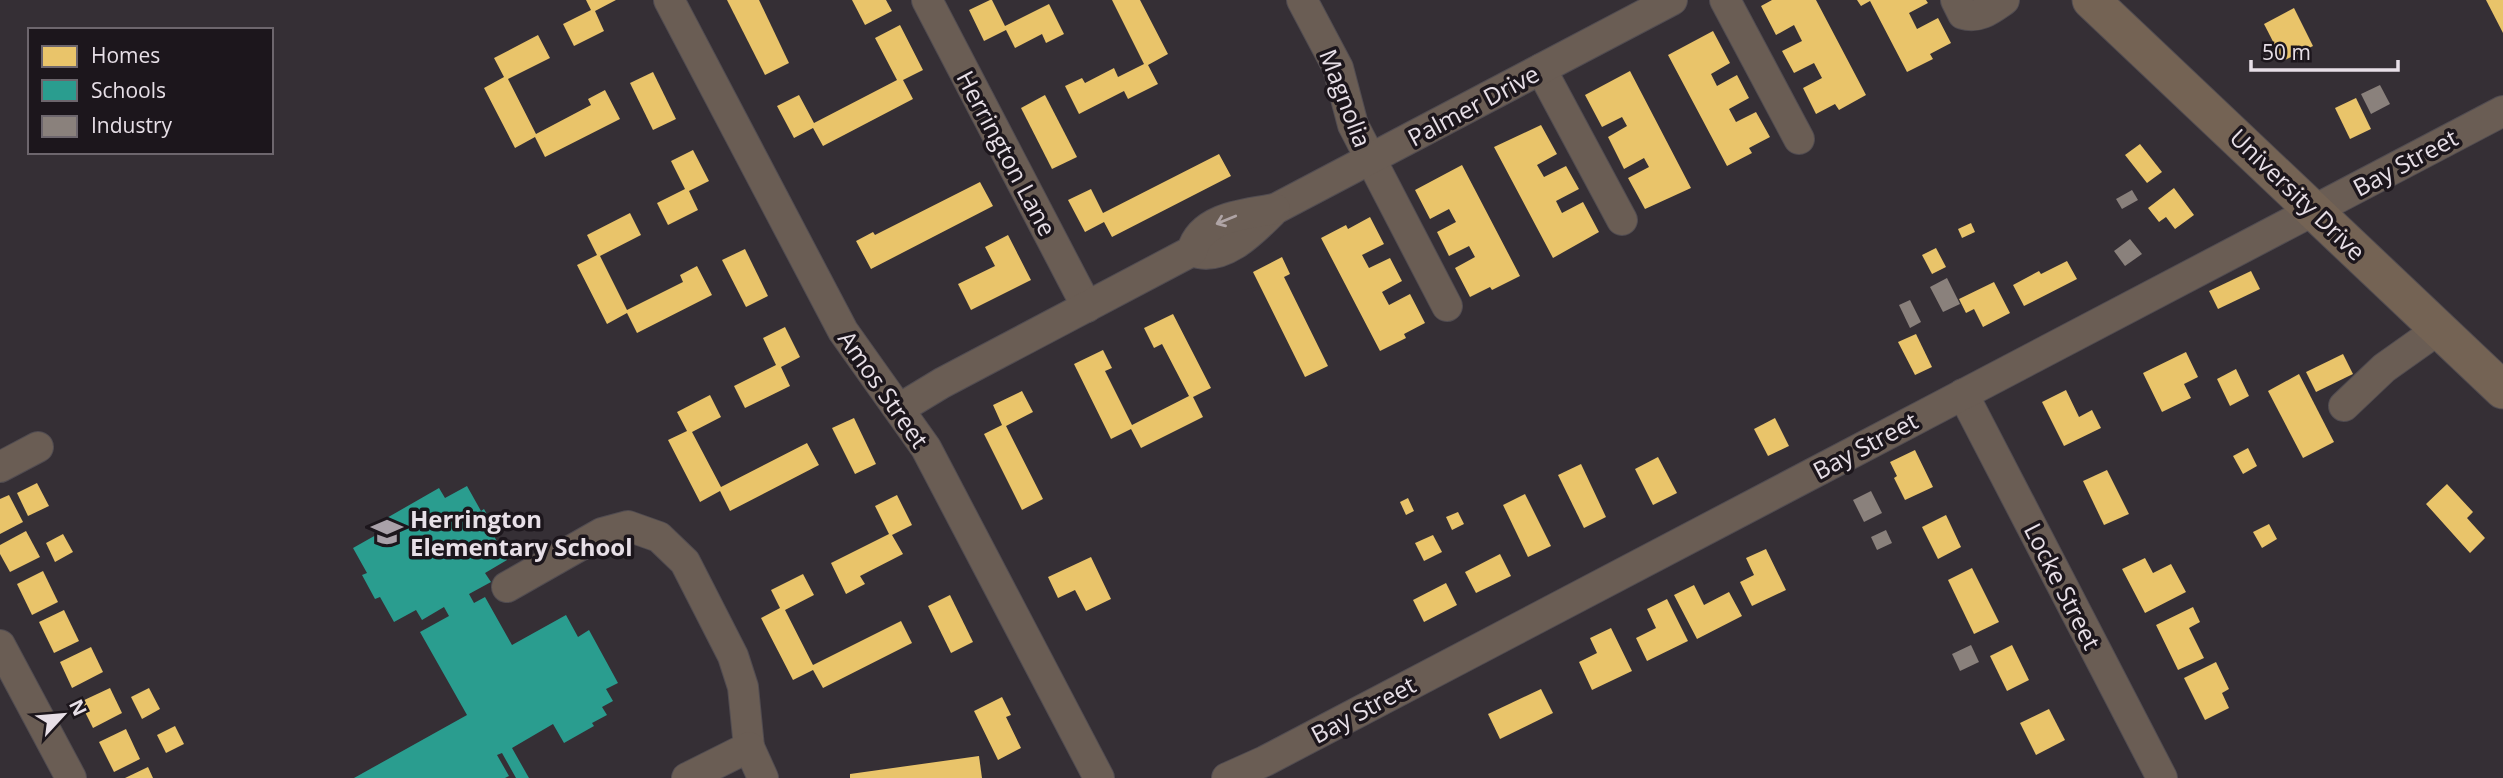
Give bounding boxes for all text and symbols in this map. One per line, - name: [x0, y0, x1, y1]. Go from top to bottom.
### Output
- legend: [28, 28, 273, 154]
- scale bar: [2251, 28, 2398, 72]
- text: 50 m: [2262, 38, 2311, 66]
- text: Homes: [91, 41, 160, 69]
- street label: Magnolia: [1312, 44, 1380, 152]
- street label: Palmer Drive: [1402, 57, 1544, 153]
- street label: Herrington Lane: [950, 65, 1064, 241]
- text: Schools: [91, 76, 166, 104]
- text: Industry: [91, 111, 173, 139]
- street label: University Drive: [2223, 121, 2373, 267]
- street label: Bay Street: [2347, 121, 2463, 203]
- one-way arrow: [1216, 214, 1238, 227]
- street label: Amos Street: [831, 324, 937, 454]
- street label: Bay Street: [1807, 404, 1923, 486]
- place label: Herrington Elementary School: [410, 502, 633, 563]
- school or university icon: Herrington Elementary School: [370, 515, 404, 549]
- street label: Locke Street: [2017, 517, 2109, 655]
- street label: Bay Street: [1305, 668, 1421, 750]
- north arrow: [28, 680, 98, 750]
- text: N: [63, 695, 93, 720]

